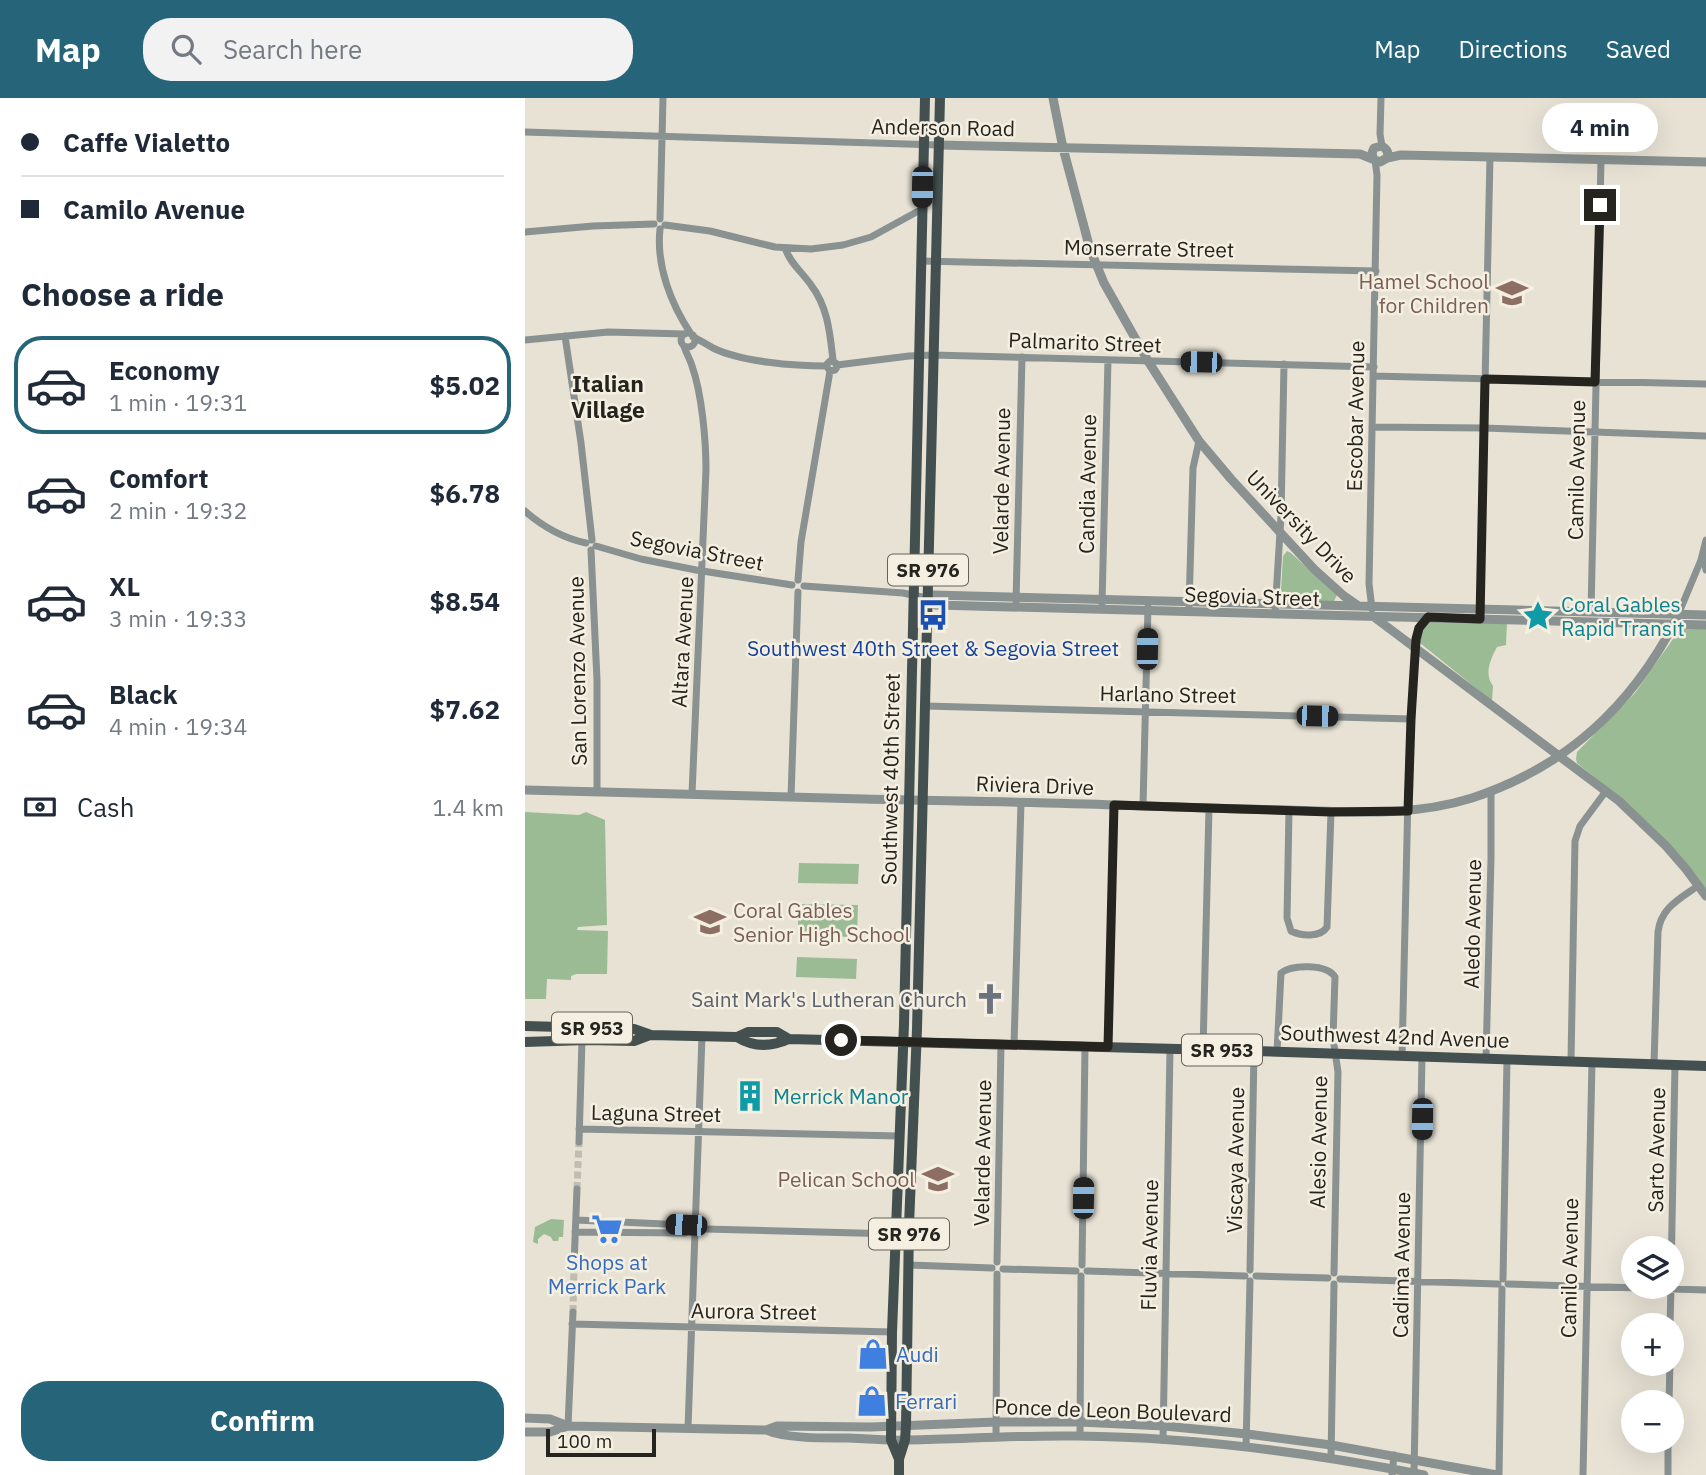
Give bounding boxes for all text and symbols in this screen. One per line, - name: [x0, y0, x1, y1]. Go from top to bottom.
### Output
- search box: [143, 18, 633, 81]
- text: Map: [35, 28, 101, 71]
- icon: search: [167, 30, 205, 68]
- text: Search here: [223, 32, 362, 66]
- text: Map: [1374, 33, 1420, 65]
- text: Directions: [1458, 33, 1568, 65]
- text: Saved: [1606, 33, 1671, 65]
- callout: 4 min: [1542, 104, 1658, 153]
- street label: Anderson Road: [871, 112, 1015, 142]
- text: 4 min: [1570, 112, 1630, 142]
- text: Caffe Vialetto: [63, 125, 230, 159]
- car: [912, 166, 933, 208]
- route end: [1584, 189, 1616, 221]
- text: Camilo Avenue: [63, 192, 245, 226]
- street label: Monserrate Street: [1064, 233, 1234, 263]
- place label: Hamel School for Children: [1358, 267, 1489, 319]
- text: Choose a ride: [21, 273, 224, 315]
- school or university icon: Hamel School for Children: [1495, 276, 1529, 310]
- street label: Palmarito Street: [1008, 325, 1162, 359]
- street label: Escobar Avenue: [1340, 340, 1370, 492]
- car: [1180, 351, 1223, 373]
- text: Economy: [109, 353, 220, 387]
- icon: car: [25, 354, 88, 417]
- text: $5.02: [430, 368, 500, 402]
- district label: Italian Village: [571, 368, 645, 424]
- text: 1 min · 19:31: [109, 387, 247, 417]
- street label: Camilo Avenue: [1561, 400, 1591, 540]
- street label: Velarde Avenue: [986, 407, 1016, 555]
- street label: Candia Avenue: [1072, 414, 1102, 554]
- text: Comfort: [109, 461, 208, 495]
- icon: car: [25, 462, 88, 525]
- street label: University Drive: [1241, 463, 1363, 589]
- text: $6.78: [430, 476, 500, 510]
- text: 2 min · 19:32: [109, 495, 247, 525]
- street label: Segovia Street: [628, 523, 766, 577]
- road number: SR 976: [888, 555, 968, 586]
- text: XL: [109, 569, 140, 603]
- icon: car: [25, 570, 88, 633]
- street label: San Lorenzo Avenue: [561, 576, 593, 766]
- street label: Altara Avenue: [665, 576, 699, 708]
- street label: Segovia Street: [1184, 580, 1320, 612]
- text: $8.54: [430, 584, 500, 618]
- place label: Coral Gables Rapid Transit: [1561, 590, 1685, 642]
- bus stop icon: Southwest 40th Street & Segovia Street: [916, 598, 950, 632]
- place icon: Coral Gables Rapid Transit: [1521, 599, 1555, 633]
- text: 3 min · 19:33: [109, 603, 247, 633]
- car: [1137, 628, 1158, 670]
- place label: Southwest 40th Street & Segovia Street: [747, 634, 1119, 662]
- street label: Southwest 40th Street: [874, 673, 906, 885]
- text: Black: [109, 677, 177, 711]
- icon: car: [25, 678, 88, 741]
- street label: Harlano Street: [1099, 679, 1237, 709]
- text: $7.62: [430, 692, 500, 726]
- car: [1296, 705, 1339, 727]
- text: 4 min · 19:34: [109, 711, 247, 741]
- street label: Riviera Drive: [975, 769, 1095, 801]
- icon: cash: [21, 788, 59, 826]
- text: Cash: [77, 790, 134, 824]
- text: 1.4 km: [433, 792, 504, 822]
- street label: Aledo Avenue: [1457, 859, 1487, 989]
- place label: Coral Gables Senior High School: [733, 896, 911, 948]
- school or university icon: Coral Gables Senior High School: [693, 905, 727, 939]
- church icon: Saint Mark's Lutheran Church: [973, 982, 1007, 1016]
- place label: Saint Mark's Lutheran Church: [691, 985, 967, 1013]
- road number: SR 953: [552, 1012, 632, 1044]
- street label: Southwest 42nd Avenue: [1280, 1018, 1510, 1054]
- route start: [825, 1024, 857, 1056]
- road number: SR 953: [1182, 1034, 1262, 1066]
- street label: Alesio Avenue: [1303, 1075, 1333, 1209]
- building icon: Merrick Manor: [733, 1079, 767, 1113]
- street label: Velarde Avenue: [967, 1079, 997, 1227]
- place label: Merrick Manor: [773, 1082, 909, 1110]
- street label: Viscaya Avenue: [1220, 1087, 1250, 1233]
- street label: Sarto Avenue: [1641, 1087, 1671, 1213]
- street label: Laguna Street: [591, 1098, 721, 1128]
- car: [1412, 1098, 1433, 1140]
- school or university icon: Pelican School: [921, 1162, 955, 1196]
- place label: Pelican School: [778, 1165, 915, 1193]
- car: [1073, 1177, 1094, 1219]
- street label: Fluvia Avenue: [1134, 1179, 1164, 1311]
- street label: Cadima Avenue: [1386, 1192, 1416, 1338]
- street label: Camilo Avenue: [1554, 1198, 1584, 1338]
- supermarket icon: Shops at Merrick Park: [590, 1212, 624, 1246]
- car: [665, 1213, 708, 1237]
- road number: SR 976: [869, 1218, 949, 1250]
- map controls: [1621, 1236, 1684, 1453]
- button: layers: [1621, 1236, 1684, 1299]
- place label: Shops at Merrick Park: [548, 1248, 666, 1300]
- street label: Aurora Street: [691, 1296, 817, 1326]
- button: +: [1621, 1313, 1684, 1376]
- shop icon: Audi: [856, 1337, 890, 1371]
- place label: Audi: [896, 1340, 939, 1368]
- button: Confirm: [21, 1381, 504, 1461]
- shop icon: Ferrari: [855, 1384, 889, 1418]
- place label: Ferrari: [895, 1387, 957, 1415]
- button: −: [1621, 1390, 1684, 1453]
- street label: Ponce de Leon Boulevard: [994, 1392, 1232, 1428]
- scale bar: [546, 1426, 656, 1458]
- text: 100 m: [557, 1429, 612, 1453]

